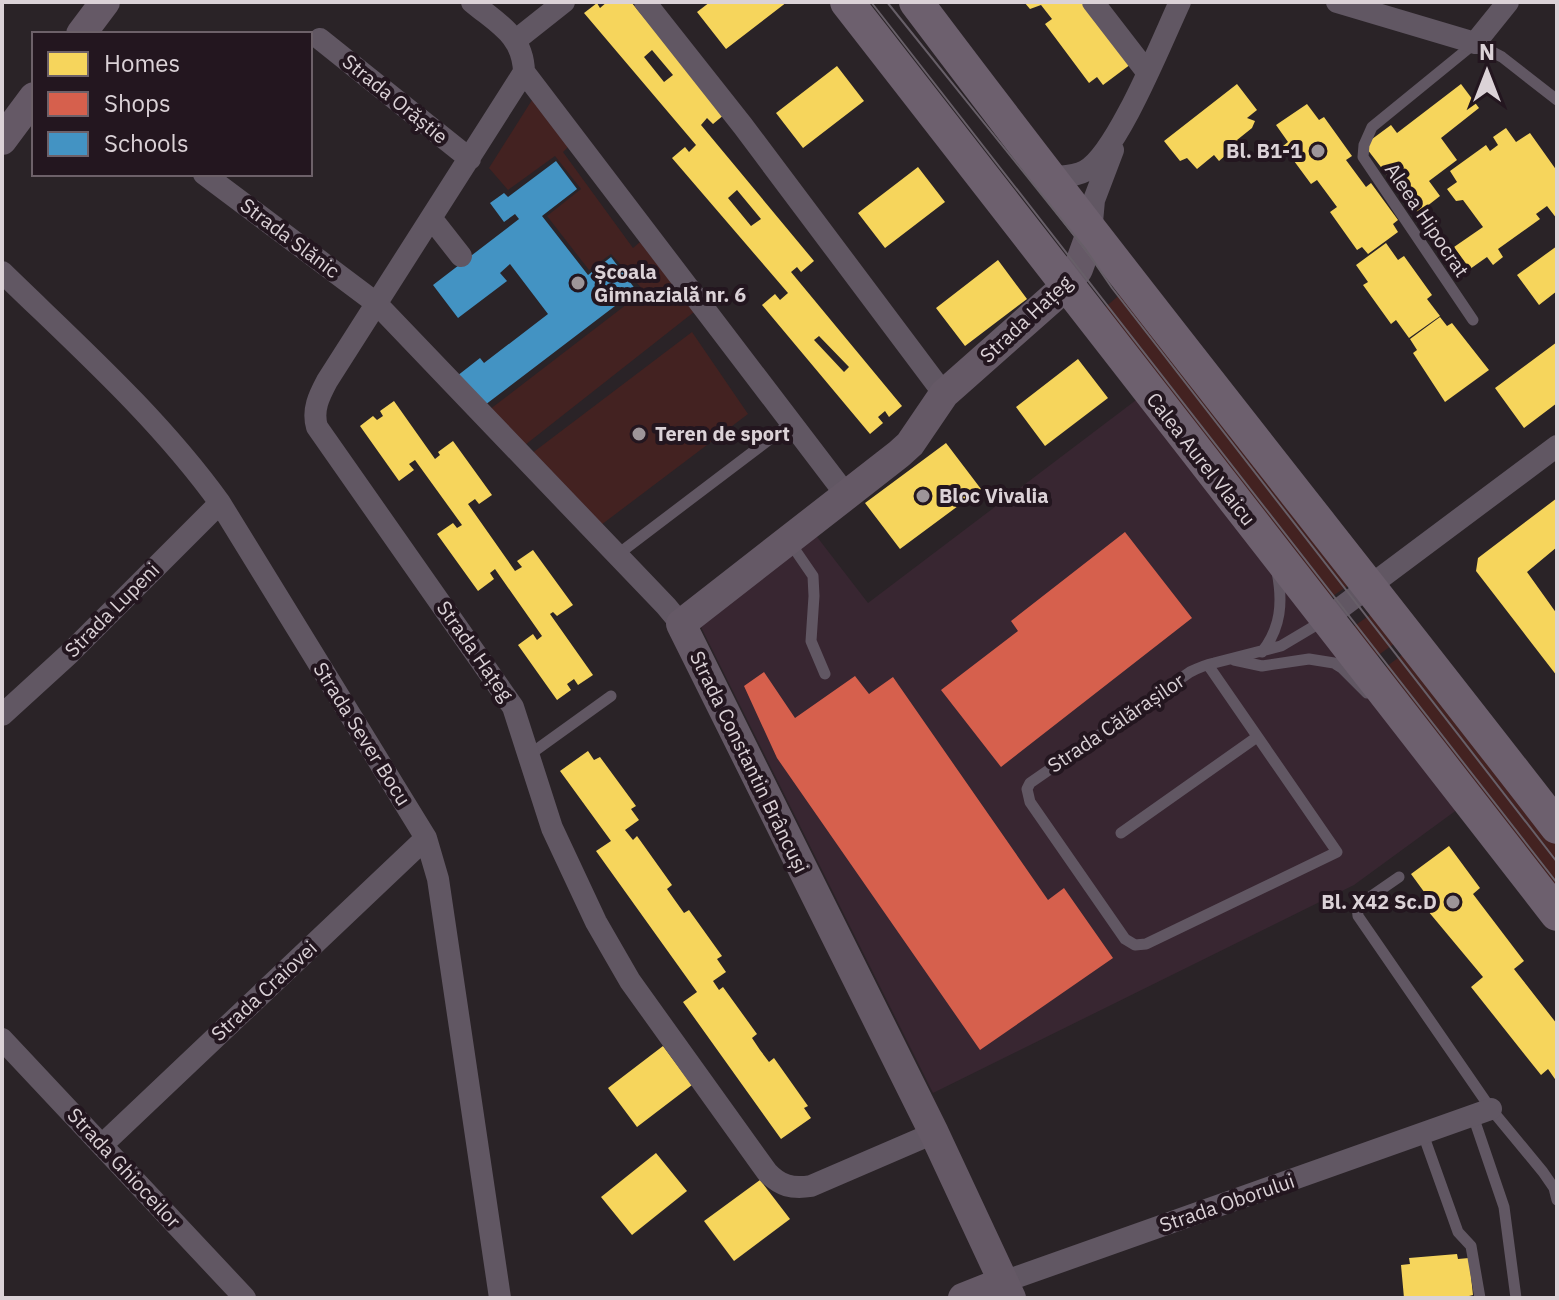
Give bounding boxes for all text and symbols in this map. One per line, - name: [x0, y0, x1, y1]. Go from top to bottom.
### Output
- legend: [32, 32, 312, 176]
- north arrow: [1447, 32, 1527, 112]
- text: N: [1479, 37, 1495, 66]
- text: Homes: [104, 47, 180, 79]
- street label: Strada Orăștie: [337, 48, 454, 149]
- text: Shops: [104, 87, 171, 119]
- text: Schools: [104, 127, 189, 159]
- place label: Bl. B1-1: [1226, 137, 1302, 164]
- marker: Bl. B1-1: [1309, 142, 1327, 160]
- street label: Aleea Hipocrat: [1379, 157, 1476, 282]
- street label: Strada Slănic: [235, 191, 345, 284]
- place label: Școala Gimnazială nr. 6: [594, 258, 746, 308]
- street label: Strada Hațeg: [974, 269, 1078, 368]
- marker: Școala Gimnazială nr. 6: [569, 274, 587, 292]
- street label: Calea Aurel Vlaicu: [1141, 386, 1262, 531]
- place label: Teren de sport: [655, 420, 790, 447]
- marker: Teren de sport: [630, 425, 648, 443]
- place label: Bloc Vivalia: [939, 482, 1049, 509]
- marker: Bloc Vivalia: [914, 487, 932, 505]
- street label: Strada Lupeni: [58, 556, 165, 663]
- street label: Strada Hațeg: [431, 595, 520, 707]
- street label: Strada Constantin Brâncuși: [684, 646, 815, 877]
- street label: Strada Sever Bocu: [307, 657, 417, 811]
- street label: Strada Călărașilor: [1042, 667, 1189, 778]
- place label: Bl. X42 Sc.D: [1321, 888, 1437, 915]
- marker: Bl. X42 Sc.D: [1444, 893, 1462, 911]
- street label: Strada Craiovei: [205, 935, 322, 1047]
- street label: Strada Ghioceilor: [62, 1102, 187, 1234]
- street label: Strada Oborului: [1156, 1167, 1298, 1238]

